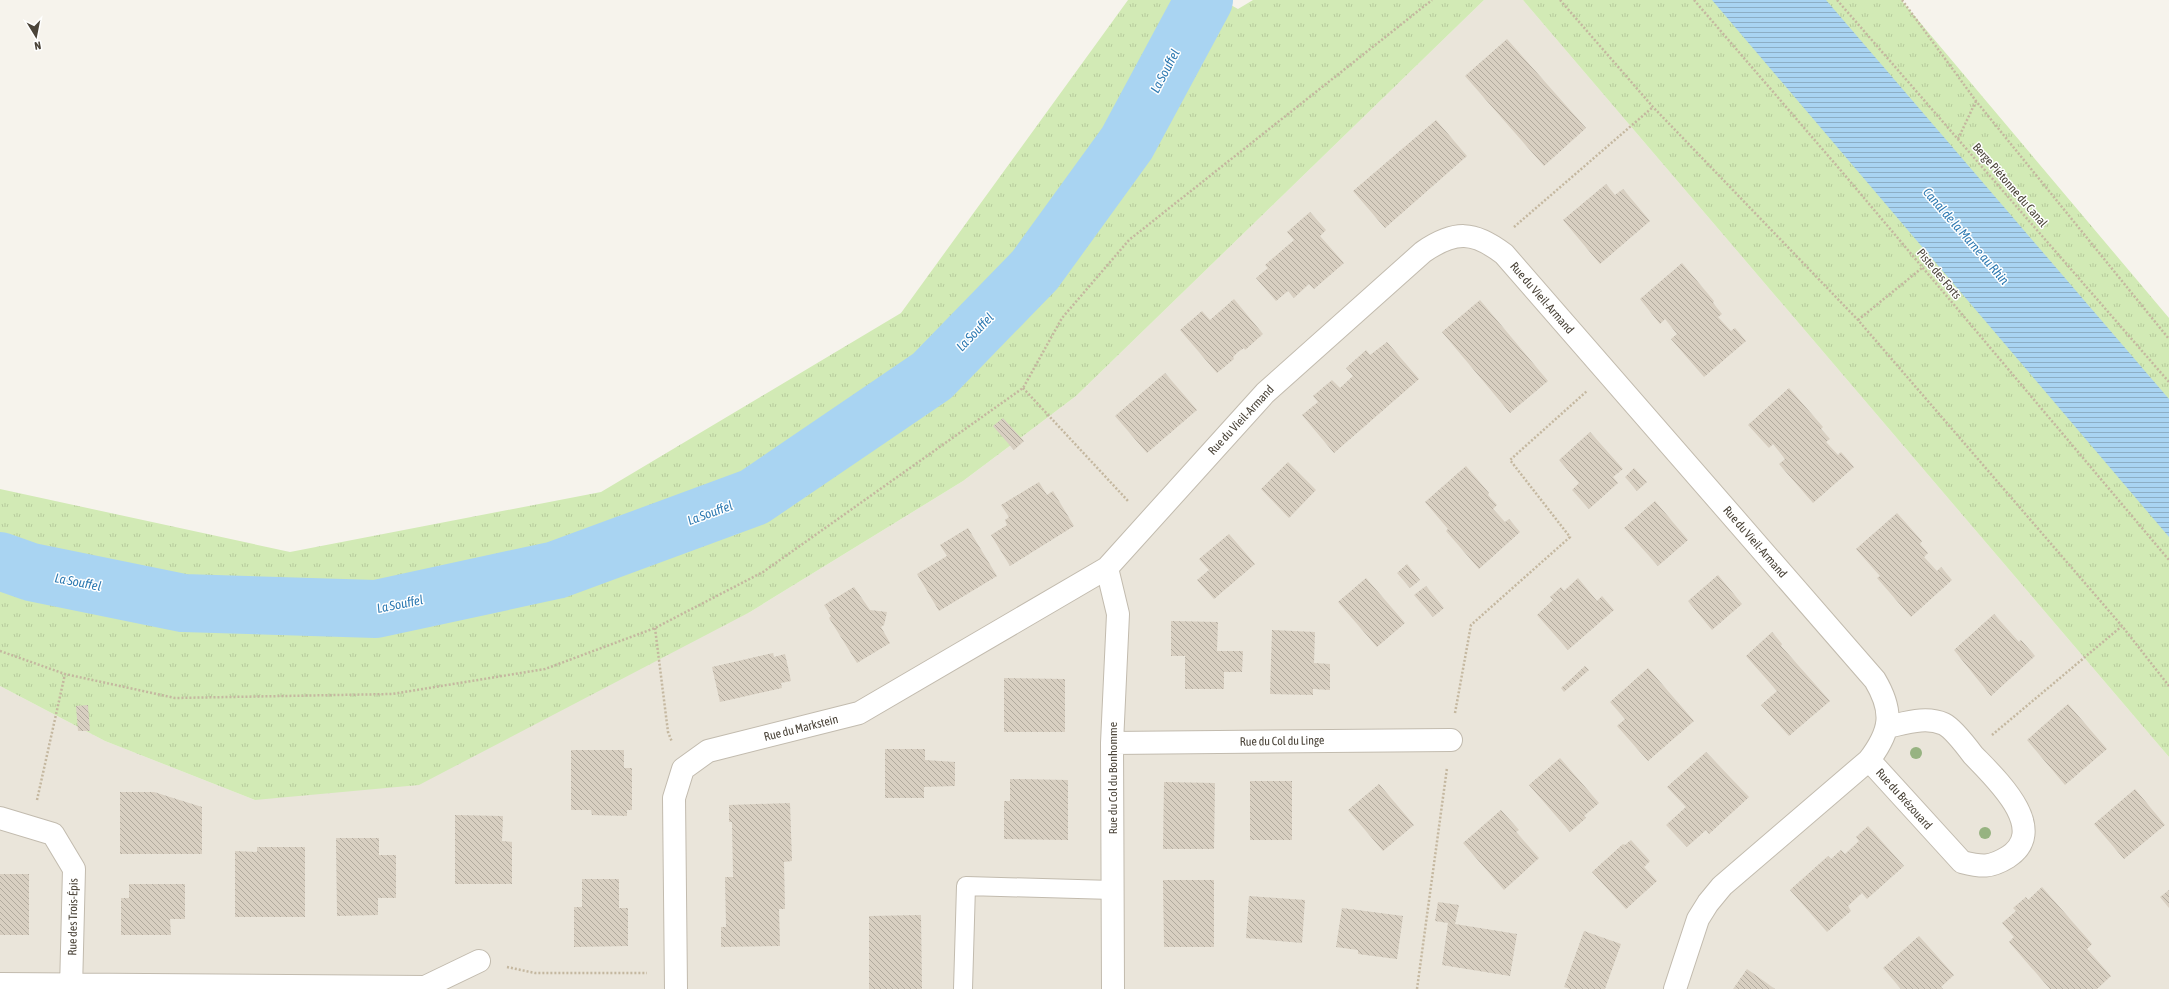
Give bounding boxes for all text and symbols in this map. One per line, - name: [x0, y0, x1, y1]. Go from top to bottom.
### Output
- north arrow: [16, 16, 56, 56]
- text: N: [33, 39, 42, 52]
- water label: La Souffel: [1147, 47, 1183, 95]
- street label: Berge Piétonne du Canal: [1970, 140, 2051, 230]
- water label: Canal de la Marne au Rhin: [1920, 185, 2013, 288]
- street label: Piste des Forts: [1914, 246, 1964, 302]
- street label: Rue du Vieil-Armand: [1507, 259, 1577, 337]
- water label: La Souffel: [953, 310, 997, 354]
- street label: Rue du Vieil-Armand: [1205, 382, 1277, 458]
- water label: La Souffel: [685, 498, 735, 528]
- street label: Rue du Vieil-Armand: [1720, 503, 1790, 581]
- water label: La Souffel: [53, 570, 103, 594]
- water label: La Souffel: [375, 592, 425, 616]
- street label: Rue du Markstein: [762, 712, 840, 744]
- street label: Rue du Col du Bonhomme: [1106, 722, 1120, 834]
- street label: Rue du Col du Linge: [1240, 733, 1324, 749]
- street label: Rue du Brézouard: [1873, 766, 1935, 832]
- street label: Rue des Trois-Épis: [65, 878, 81, 956]

